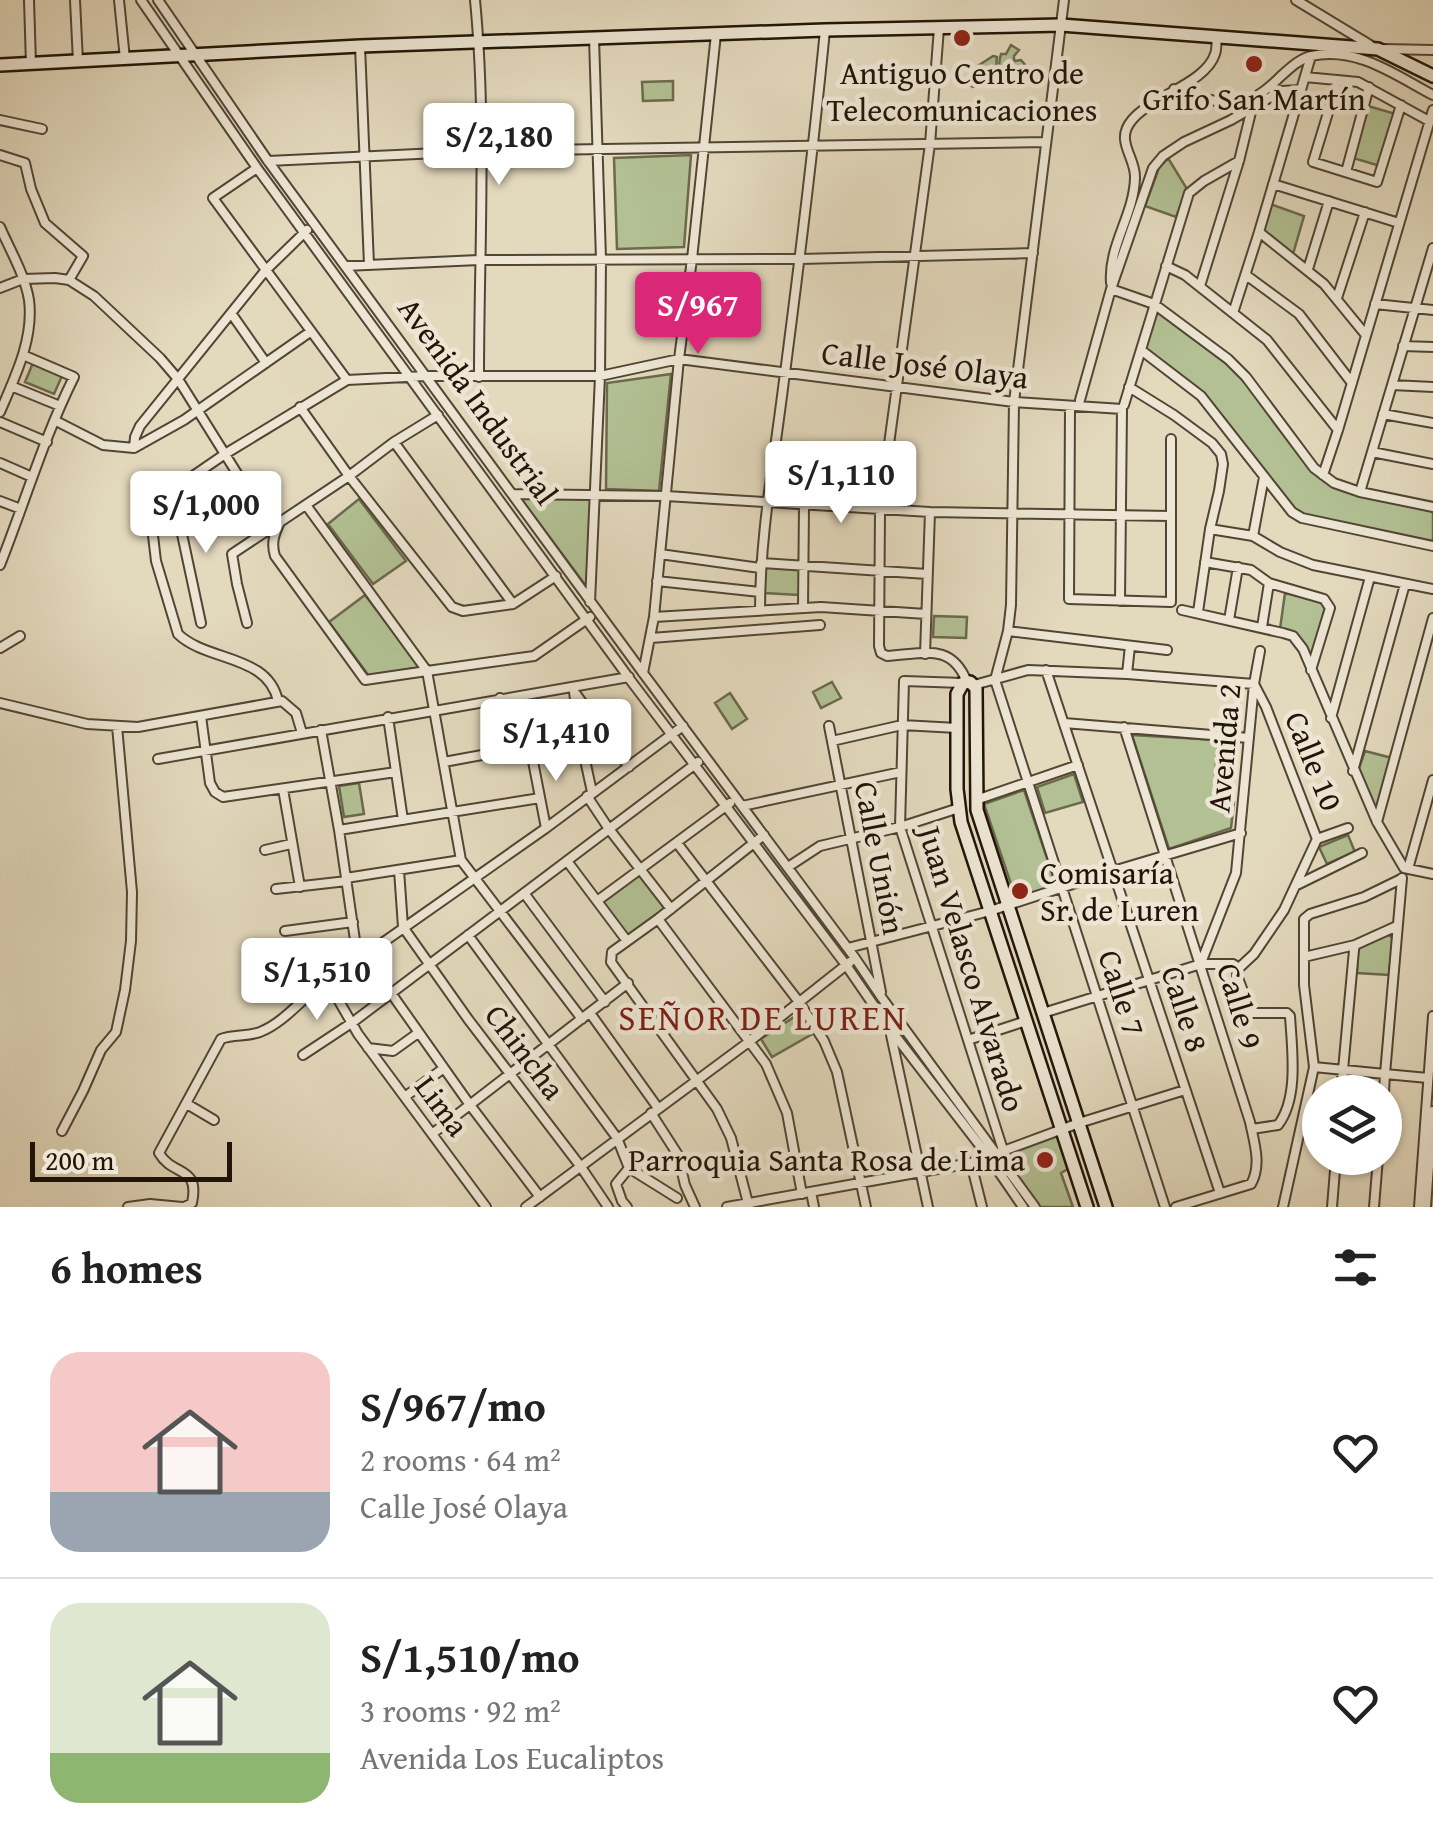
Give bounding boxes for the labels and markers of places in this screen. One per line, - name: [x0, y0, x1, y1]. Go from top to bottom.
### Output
- marker: Antiguo Centro de Telecomunicaciones: [951, 27, 973, 49]
- place label: Antiguo Centro de Telecomunicaciones: [826, 49, 1098, 133]
- marker: Grifo San Martín: [1243, 53, 1265, 75]
- place label: Grifo San Martín: [1142, 75, 1366, 122]
- pin: S/2,180: [407, 103, 591, 188]
- pin: S/967: [628, 272, 768, 357]
- pin: S/1,110: [749, 441, 933, 526]
- pin: S/1,000: [114, 471, 298, 556]
- pin: S/1,410: [464, 699, 648, 784]
- place label: Comisaría Sr. de Luren: [1040, 849, 1199, 933]
- marker: Comisaría Sr. de Luren: [1009, 880, 1031, 902]
- pin: S/1,510: [225, 938, 409, 1023]
- place label: Parroquia Santa Rosa de Lima: [628, 1136, 1025, 1183]
- marker: Parroquia Santa Rosa de Lima: [1034, 1149, 1056, 1171]

